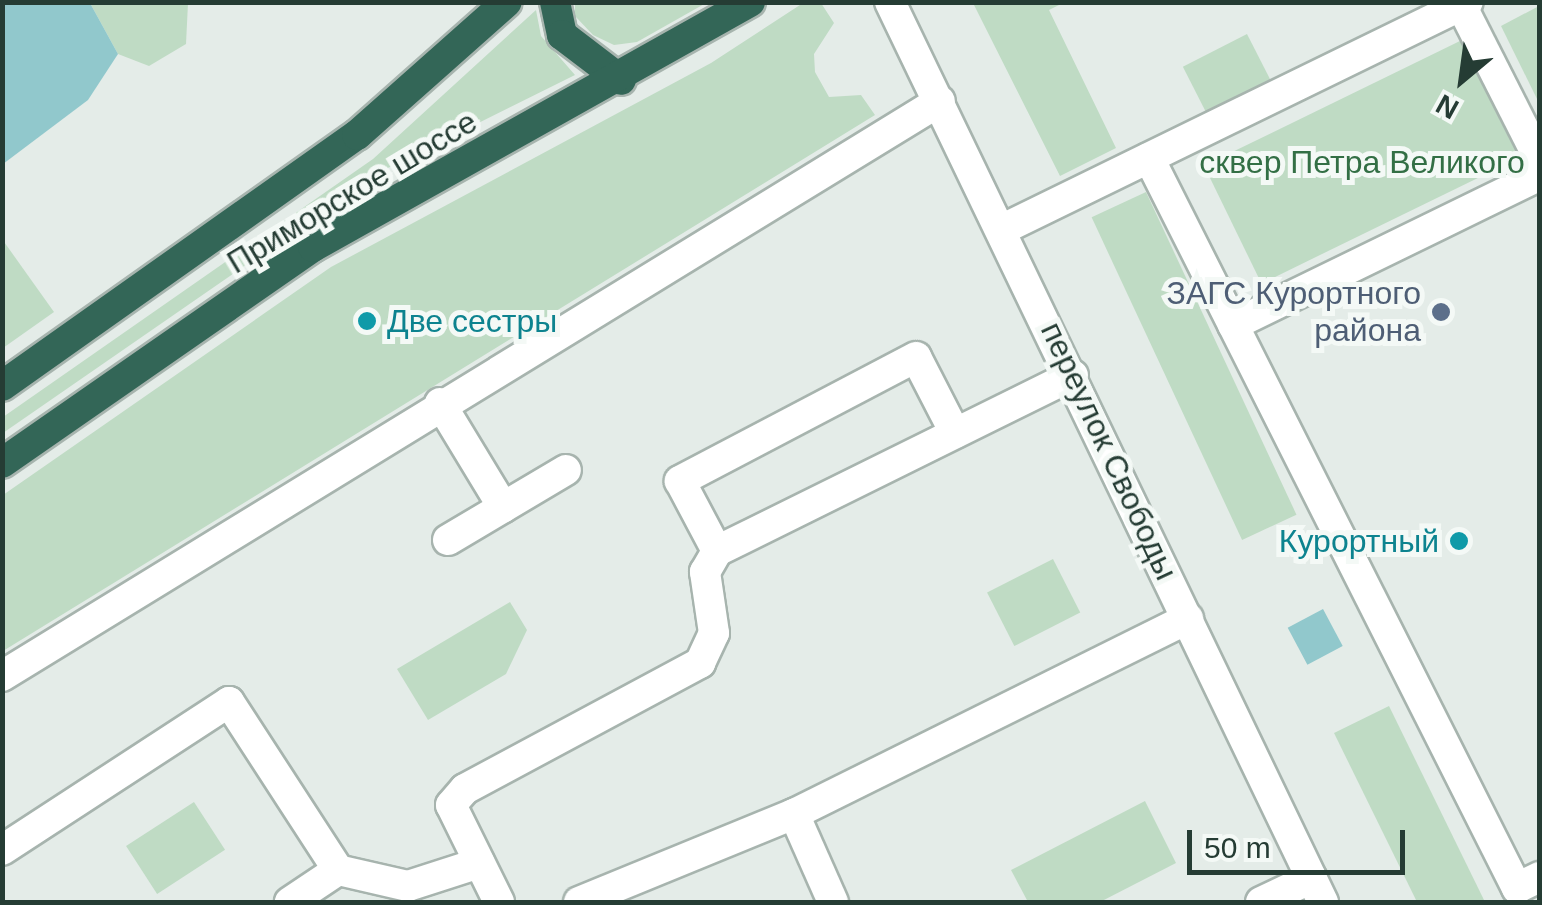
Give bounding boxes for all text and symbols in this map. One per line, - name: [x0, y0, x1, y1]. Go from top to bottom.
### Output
- north arrow: [1412, 30, 1512, 130]
- text: N: [1431, 88, 1464, 125]
- street label: Приморское шоссе: [220, 102, 484, 282]
- park label: сквер Петра Великого: [1199, 143, 1525, 181]
- place label: ЗАГС Курортного района: [1167, 275, 1421, 350]
- marker: ЗАГС Курортного района: [1430, 301, 1452, 323]
- place label: Две сестры: [387, 302, 557, 340]
- marker: Две сестры: [356, 310, 378, 332]
- street label: переулок Свободы: [1032, 316, 1186, 586]
- place label: Курортный: [1279, 522, 1439, 560]
- marker: Курортный: [1448, 530, 1470, 552]
- scale bar: [1192, 810, 1410, 872]
- text: 50 m: [1204, 831, 1271, 864]

